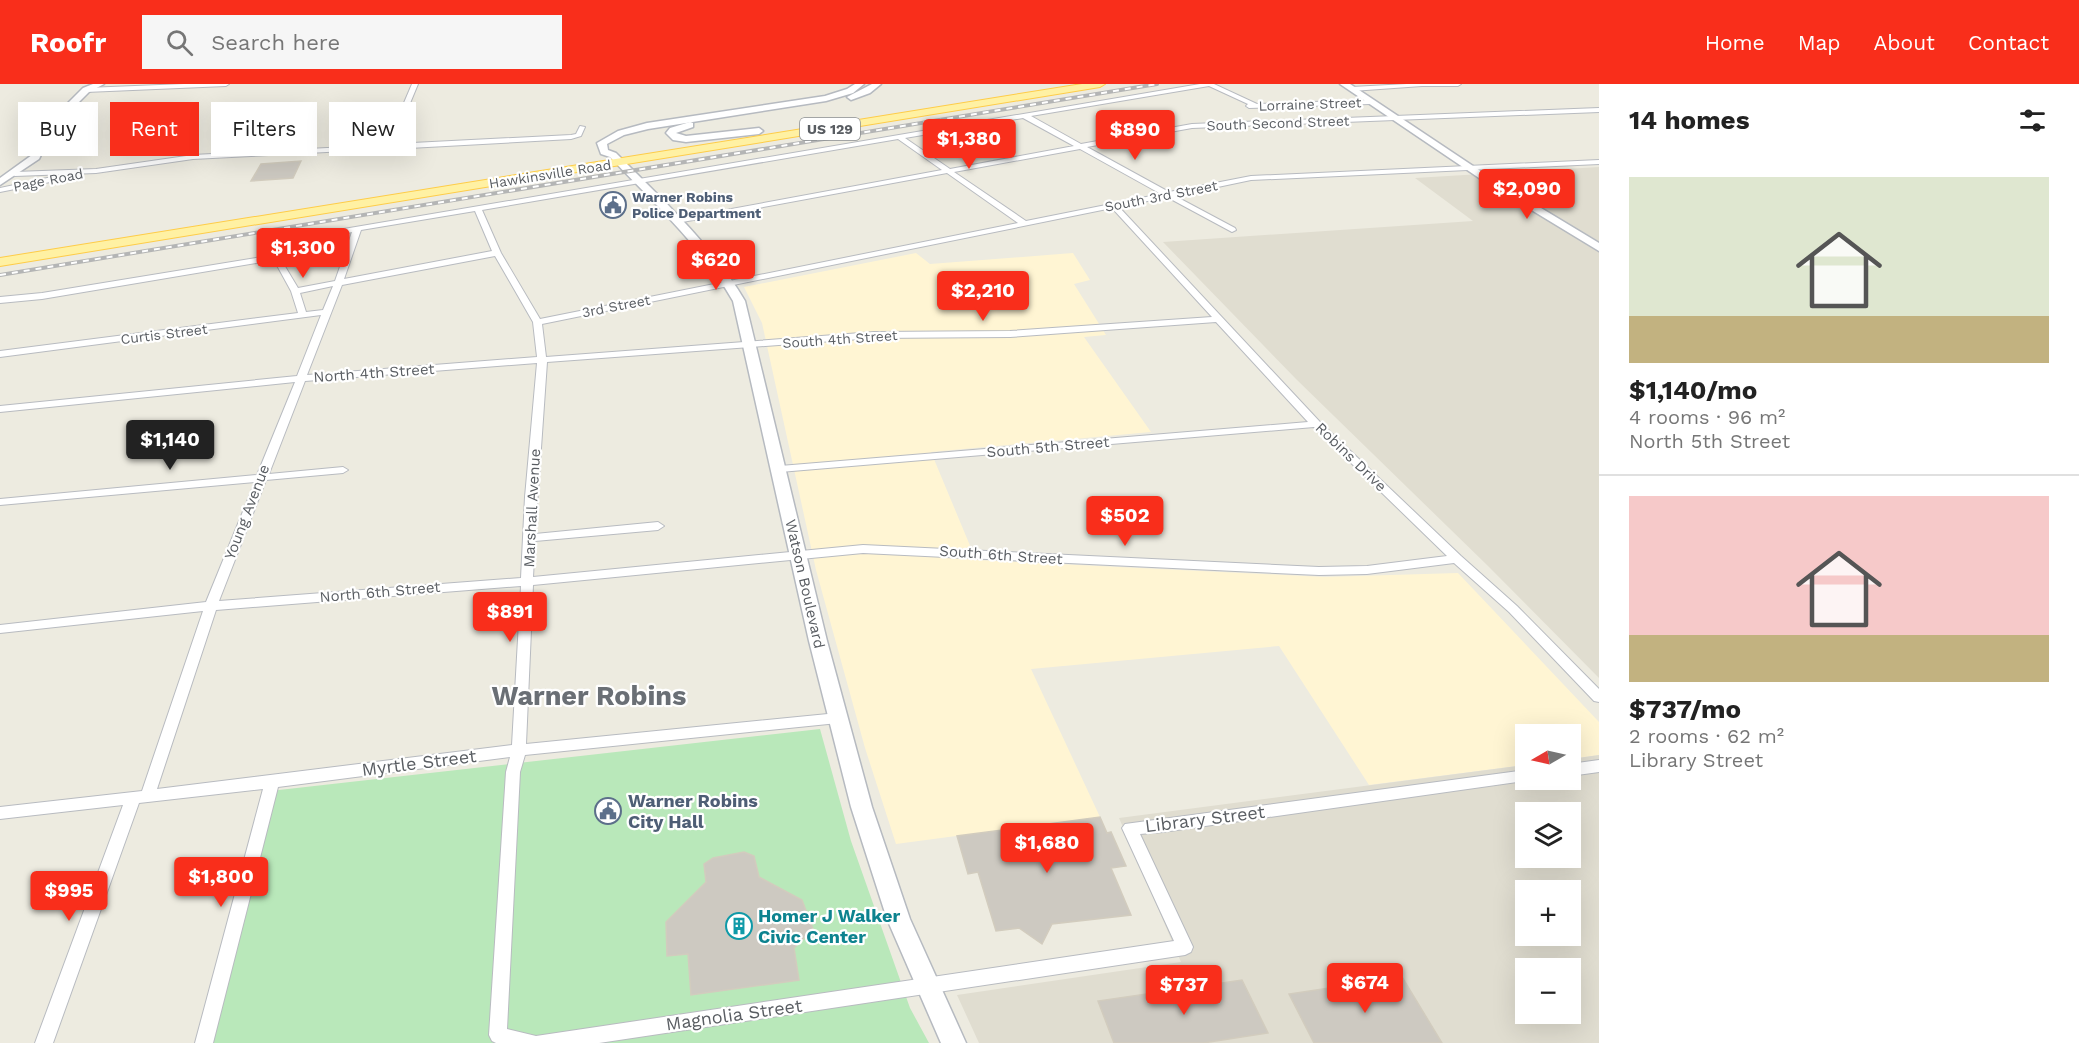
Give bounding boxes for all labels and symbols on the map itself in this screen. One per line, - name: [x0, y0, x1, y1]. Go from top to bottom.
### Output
- street label: Lorraine Street: [1258, 94, 1362, 114]
- pin: $890: [1099, 110, 1171, 161]
- street label: South Second Street: [1206, 113, 1350, 133]
- road number: US 129: [800, 118, 860, 140]
- pin: $1,380: [920, 119, 1018, 170]
- street label: Hawkinsville Road: [488, 156, 612, 192]
- street label: Page Road: [12, 165, 84, 195]
- pin: $2,090: [1478, 169, 1576, 220]
- street label: South 3rd Street: [1103, 177, 1219, 215]
- place label: Warner Robins Police Department: [632, 189, 761, 221]
- public building icon: Warner Robins Police Department: [598, 190, 628, 220]
- pin: $1,300: [254, 228, 352, 279]
- pin: $620: [680, 240, 752, 291]
- pin: $2,210: [934, 271, 1032, 322]
- street label: 3rd Street: [580, 292, 652, 320]
- street label: Curtis Street: [120, 321, 208, 347]
- street label: South 4th Street: [782, 327, 898, 351]
- street label: North 4th Street: [313, 360, 436, 386]
- street label: Robins Drive: [1312, 419, 1390, 495]
- pin: $1,140: [121, 420, 219, 471]
- street label: South 5th Street: [986, 433, 1111, 461]
- street label: Marshall Avenue: [520, 448, 544, 568]
- street label: Young Avenue: [221, 462, 273, 562]
- pin: $502: [1089, 496, 1161, 547]
- street label: Watson Boulevard: [781, 518, 829, 650]
- street label: South 6th Street: [939, 542, 1064, 568]
- street label: North 6th Street: [319, 578, 442, 606]
- pin: $891: [474, 592, 546, 643]
- district label: Warner Robins: [492, 680, 686, 712]
- north arrow: [1515, 724, 1581, 790]
- street label: Myrtle Street: [360, 745, 478, 780]
- place label: Warner Robins City Hall: [628, 790, 758, 832]
- public building icon: Warner Robins City Hall: [593, 796, 623, 826]
- street label: Library Street: [1144, 801, 1267, 836]
- pin: $1,680: [998, 823, 1096, 874]
- pin: $1,800: [172, 857, 270, 908]
- pin: $995: [33, 871, 105, 922]
- place label: Homer J Walker Civic Center: [758, 905, 900, 947]
- building icon: Homer J Walker Civic Center: [724, 911, 754, 941]
- pin: $674: [1329, 963, 1401, 1014]
- pin: $737: [1148, 965, 1220, 1016]
- street label: Magnolia Street: [664, 994, 804, 1034]

